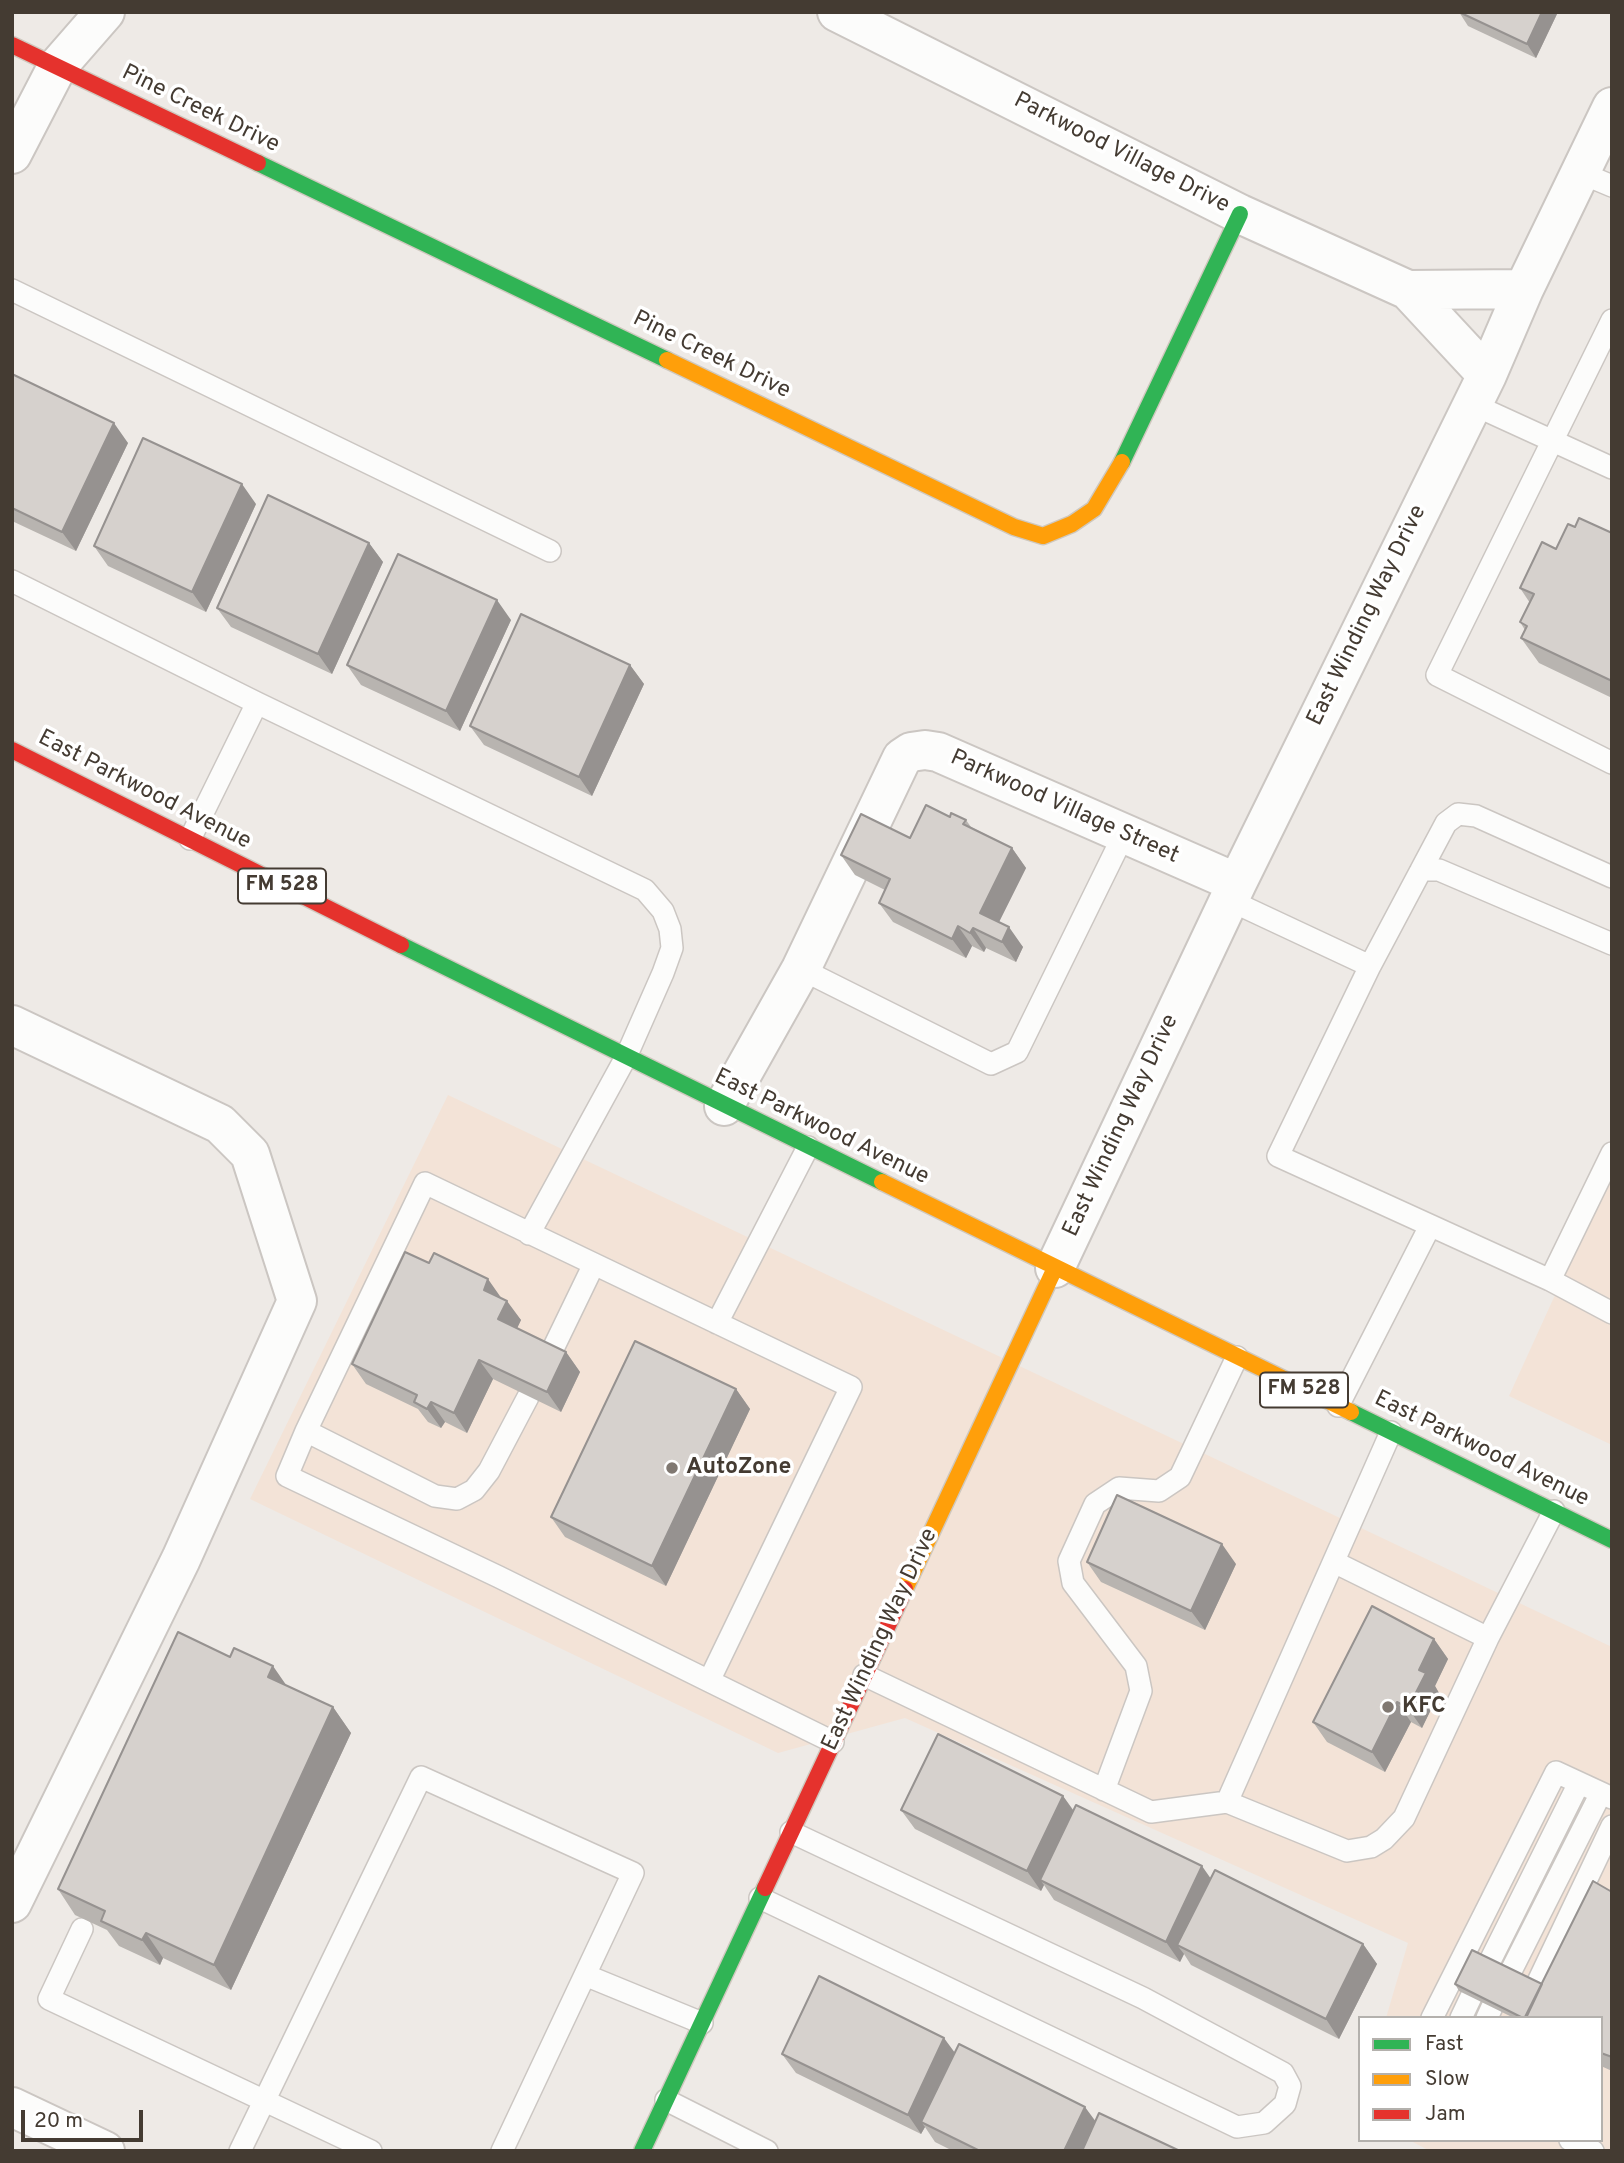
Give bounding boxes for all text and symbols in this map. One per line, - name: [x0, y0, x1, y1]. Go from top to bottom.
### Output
- street label: Pine Creek Drive: [117, 60, 283, 160]
- street label: Parkwood Village Drive: [1008, 88, 1234, 220]
- street label: Pine Creek Drive: [628, 306, 794, 406]
- street label: East Winding Way Drive: [1303, 501, 1433, 731]
- street label: East Parkwood Avenue: [33, 725, 255, 857]
- street label: Parkwood Village Street: [945, 745, 1183, 871]
- road number: FM 528: [238, 868, 326, 903]
- street label: East Winding Way Drive: [1058, 1010, 1186, 1242]
- street label: East Parkwood Avenue: [709, 1064, 933, 1192]
- road number: FM 528: [1260, 1372, 1348, 1408]
- street label: East Parkwood Avenue: [1369, 1386, 1593, 1514]
- place label: AutoZone: [686, 1454, 791, 1482]
- marker: AutoZone: [664, 1460, 680, 1476]
- street label: East Winding Way Drive: [817, 1524, 945, 1756]
- place label: KFC: [1402, 1693, 1446, 1721]
- marker: KFC: [1380, 1699, 1396, 1715]
- legend: [1358, 2016, 1603, 2142]
- text: Fast: [1425, 2031, 1464, 2058]
- text: Slow: [1425, 2066, 1470, 2093]
- scale bar: [24, 2096, 147, 2140]
- text: Jam: [1425, 2101, 1466, 2128]
- text: 20 m: [34, 2108, 83, 2135]

